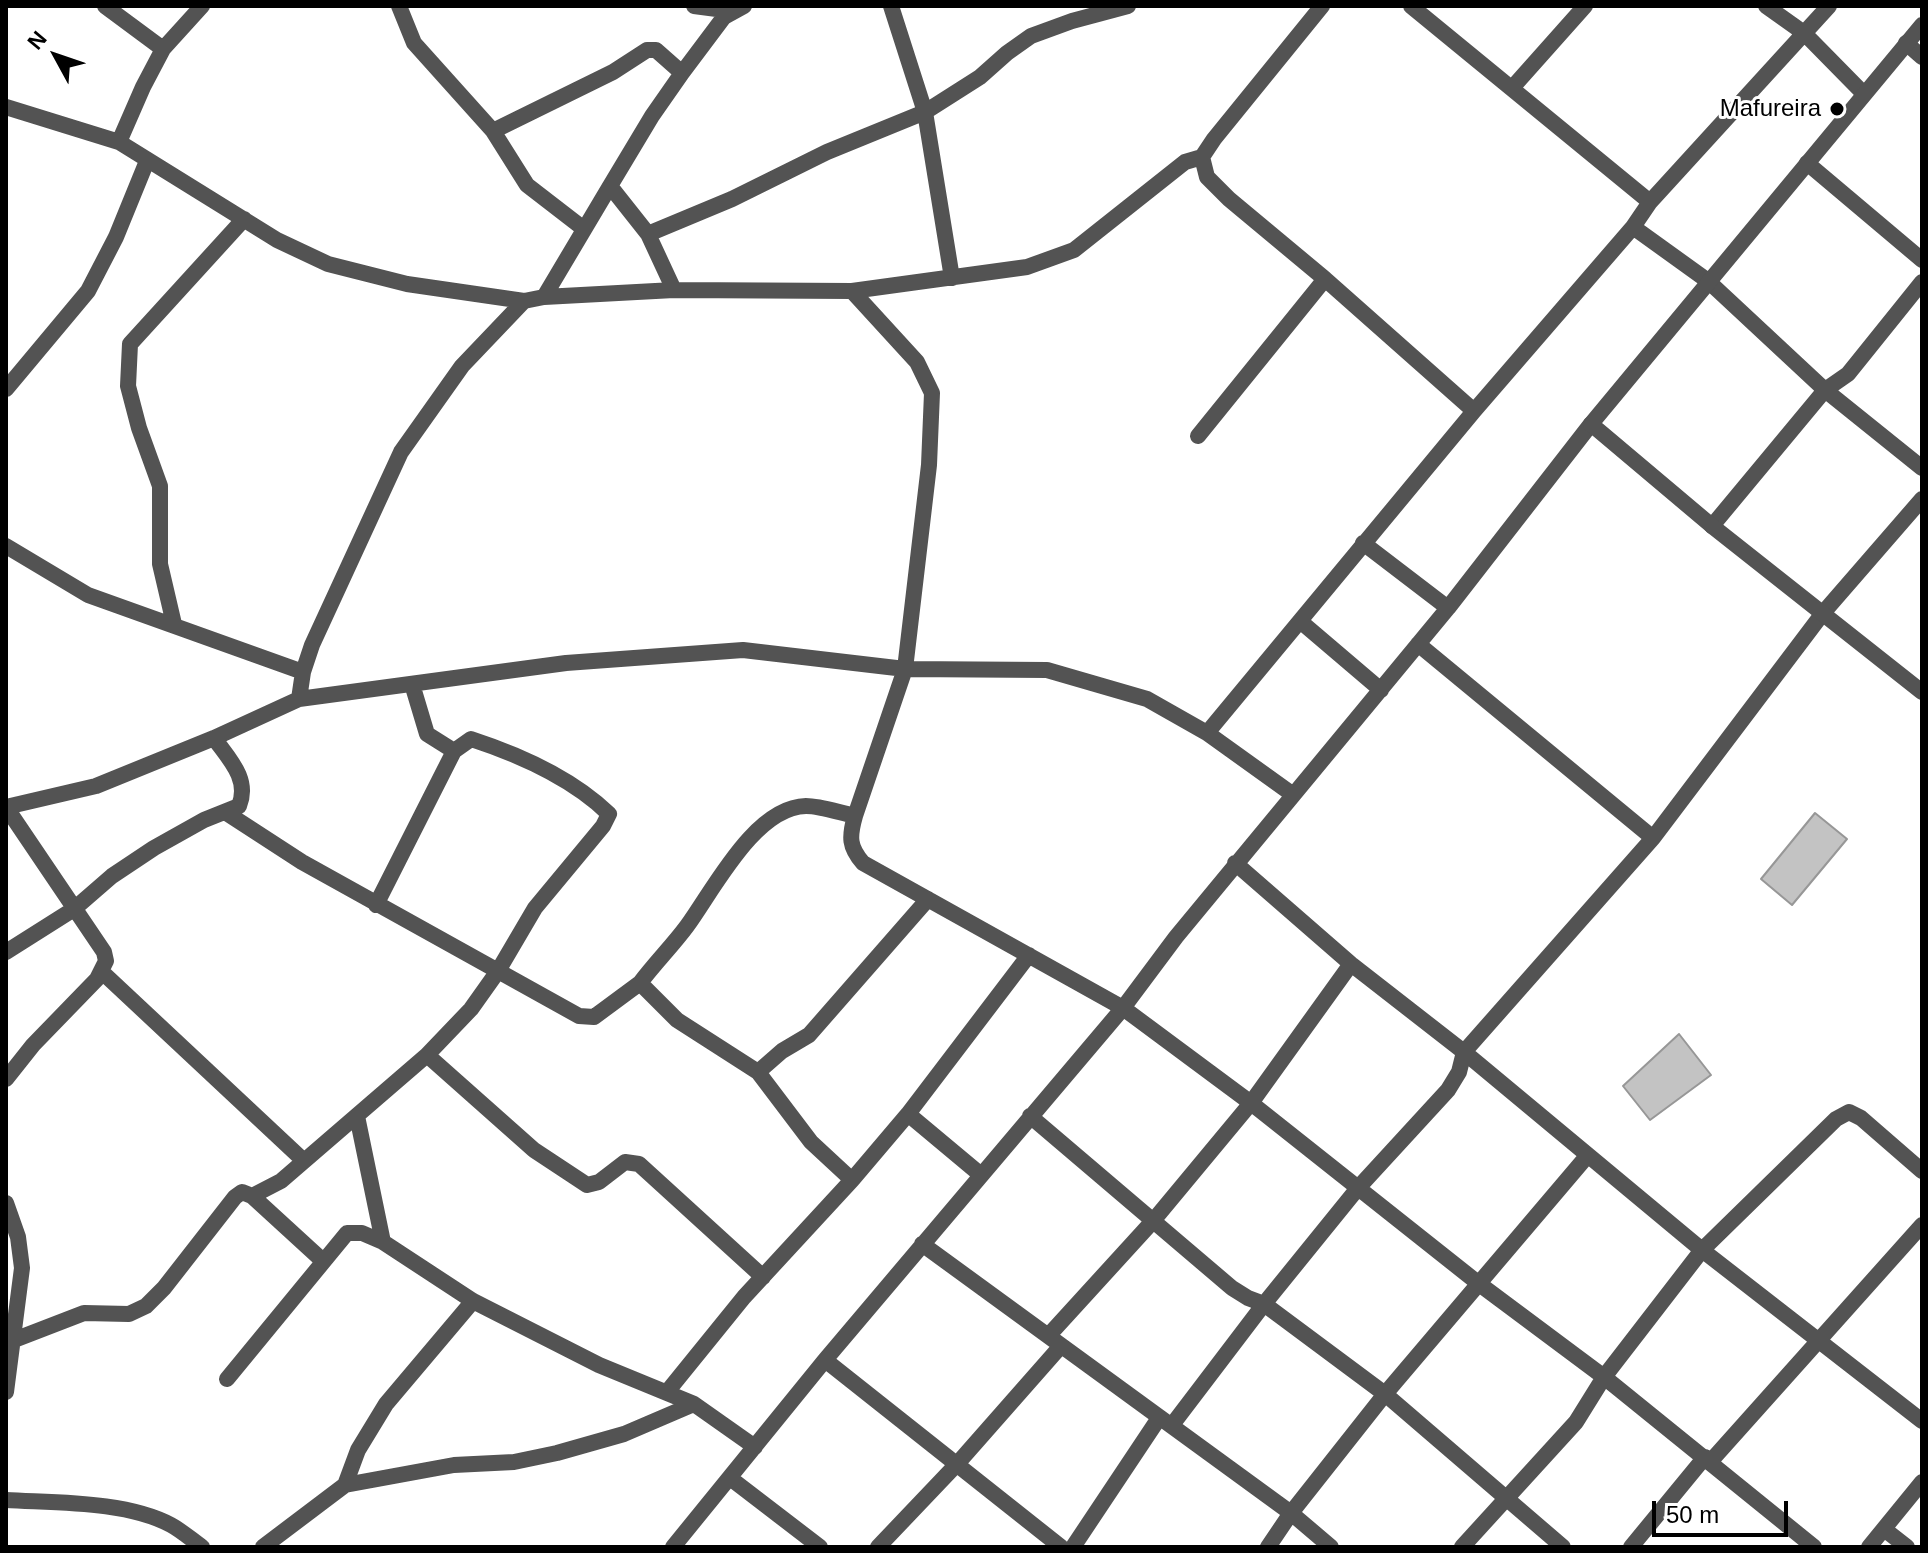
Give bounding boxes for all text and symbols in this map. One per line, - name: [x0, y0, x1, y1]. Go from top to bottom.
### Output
- north arrow: [16, 16, 96, 96]
- text: N: [23, 26, 52, 54]
- place label: Mafureira: [1720, 95, 1821, 123]
- marker: Mafureira: [1828, 100, 1846, 118]
- scale bar: [1656, 1485, 1792, 1535]
- text: 50 m: [1666, 1501, 1719, 1528]

